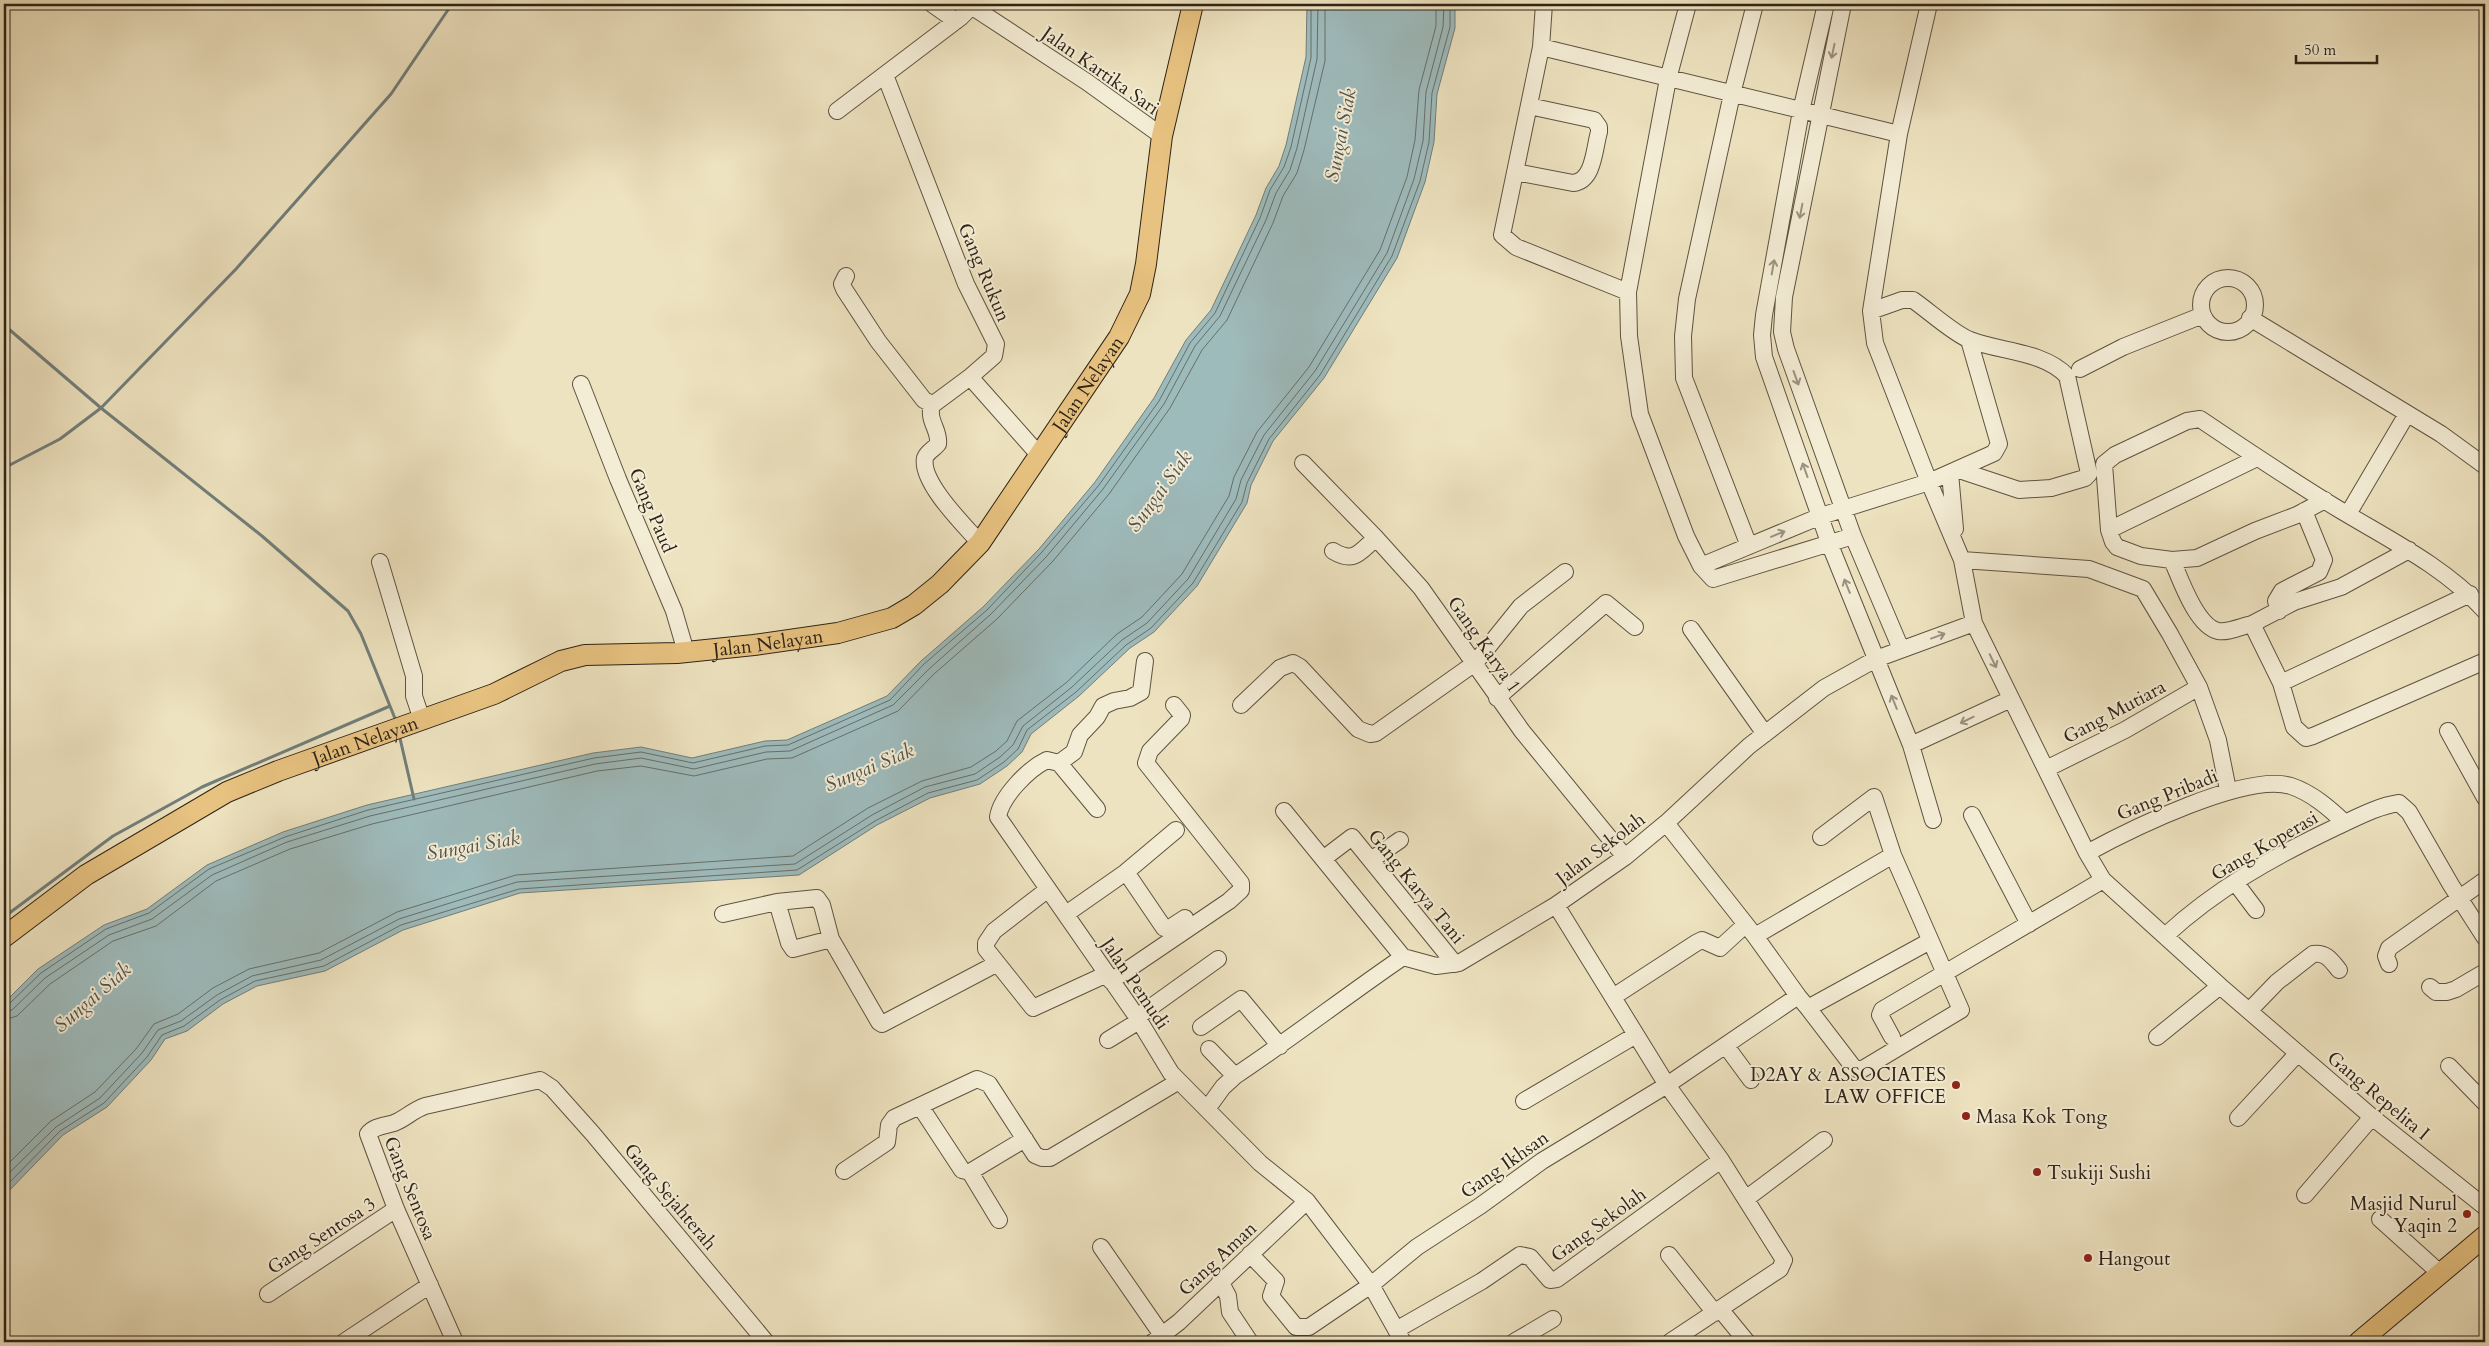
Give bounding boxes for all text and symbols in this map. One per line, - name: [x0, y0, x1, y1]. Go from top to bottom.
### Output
- street label: Jalan Kartika Sari: [1034, 19, 1164, 121]
- scale bar: [2296, 32, 2378, 64]
- text: 50 m: [2304, 40, 2336, 60]
- one-way arrow: [1828, 43, 1837, 59]
- water label: Sungai Siak: [1318, 86, 1363, 184]
- one-way arrow: [1796, 202, 1805, 218]
- street label: Gang Rukun: [952, 219, 1017, 326]
- one-way arrow: [1768, 259, 1778, 275]
- street label: Jalan Nelayan: [1045, 331, 1130, 440]
- one-way arrow: [1792, 370, 1801, 385]
- water label: Sungai Siak: [1121, 445, 1198, 537]
- one-way arrow: [1800, 463, 1809, 479]
- street label: Gang Paud: [623, 464, 682, 557]
- one-way arrow: [1770, 529, 1785, 538]
- one-way arrow: [1841, 579, 1851, 594]
- street label: Gang Karya 1: [1441, 591, 1527, 698]
- street label: Jalan Nelayan: [709, 623, 825, 663]
- one-way arrow: [1929, 631, 1945, 640]
- one-way arrow: [1988, 653, 1998, 668]
- street label: Gang Mutiara: [2059, 674, 2170, 750]
- one-way arrow: [1888, 695, 1898, 710]
- street label: Jalan Nelayan: [306, 710, 422, 773]
- one-way arrow: [1960, 716, 1975, 726]
- water label: Sungai Siak: [820, 737, 918, 798]
- street label: Gang Pribadi: [2113, 763, 2222, 827]
- street label: Gang Koperasi: [2206, 805, 2323, 887]
- street label: Jalan Sekolah: [1548, 806, 1651, 893]
- water label: Sungai Siak: [424, 824, 522, 867]
- street label: Gang Karya Tani: [1362, 824, 1471, 949]
- street label: Jalan Pemudi: [1093, 930, 1175, 1035]
- water label: Sungai Siak: [48, 956, 137, 1039]
- street label: Gang Repelita I: [2322, 1045, 2435, 1146]
- place label: D2AY & ASSOCIATES LAW OFFICE: [1750, 1062, 1946, 1110]
- marker: D2AY & ASSOCIATES LAW OFFICE: [1950, 1079, 1962, 1091]
- place label: Masa Kok Tong: [1976, 1104, 2107, 1130]
- marker: Masa Kok Tong: [1960, 1110, 1972, 1122]
- street label: Gang Ikhsan: [1455, 1125, 1554, 1205]
- street label: Gang Sentosa: [377, 1133, 443, 1244]
- street label: Gang Sejahterah: [618, 1138, 723, 1256]
- place label: Tsukiji Sushi: [2047, 1160, 2151, 1186]
- marker: Tsukiji Sushi: [2031, 1166, 2043, 1178]
- street label: Gang Sekolah: [1546, 1181, 1652, 1268]
- street label: Gang Sentosa 3: [262, 1191, 381, 1281]
- place label: Masjid Nurul Yaqin 2: [2350, 1191, 2457, 1239]
- marker: Masjid Nurul Yaqin 2: [2461, 1208, 2473, 1220]
- street label: Gang Aman: [1173, 1216, 1263, 1302]
- place label: Hangout: [2098, 1246, 2170, 1272]
- marker: Hangout: [2082, 1252, 2094, 1264]

